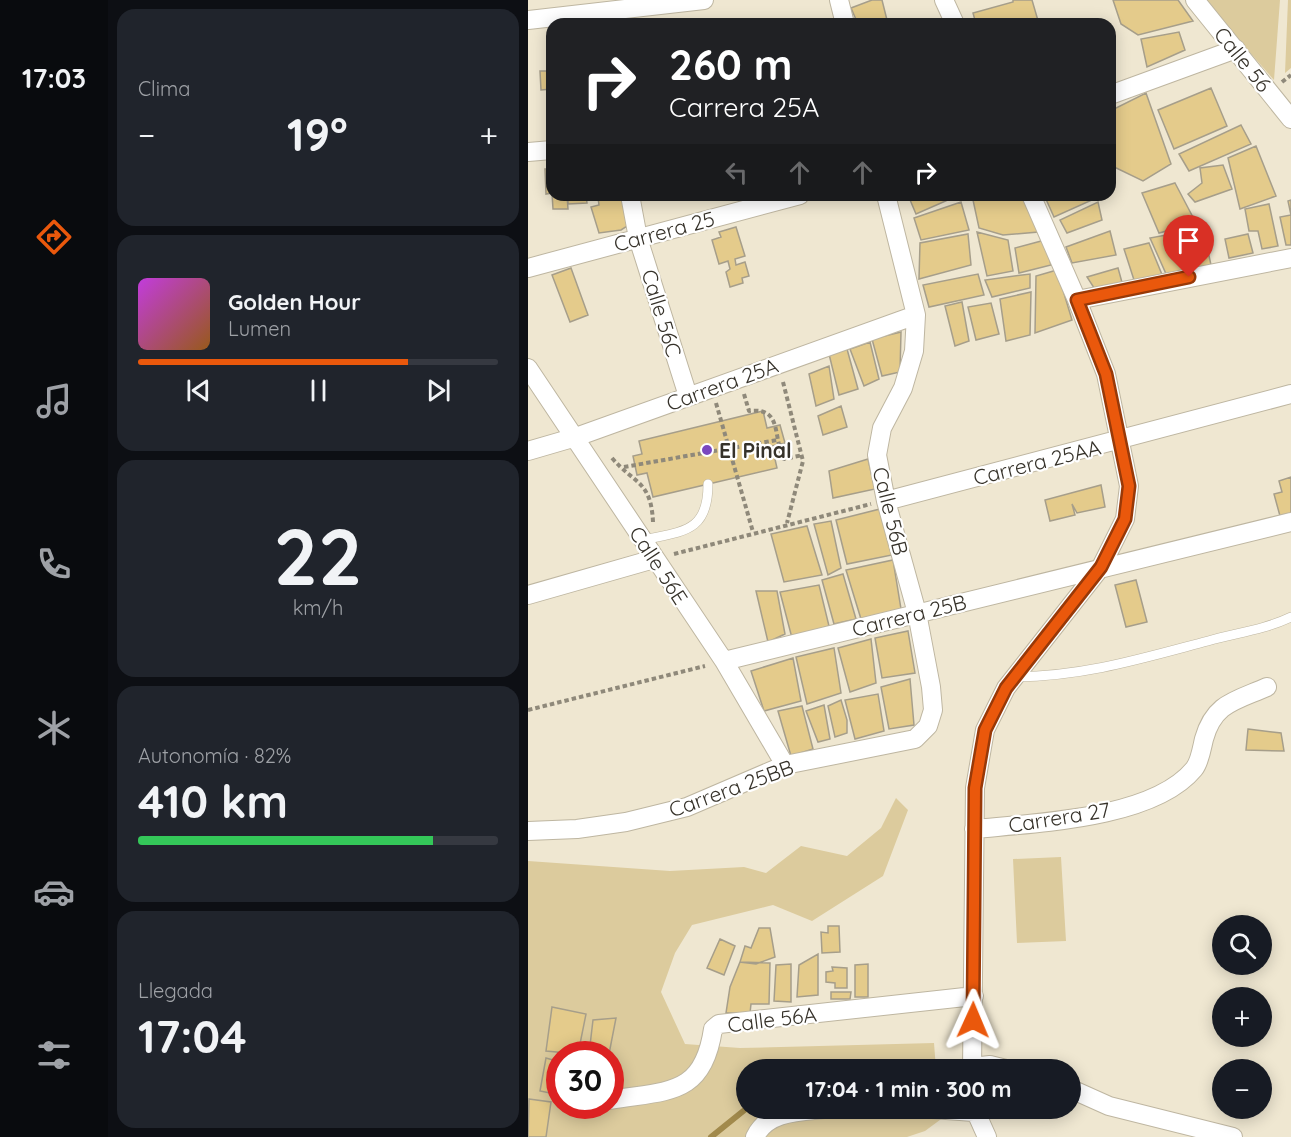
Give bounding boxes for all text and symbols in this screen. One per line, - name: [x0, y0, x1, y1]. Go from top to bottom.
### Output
- street label: Calle 56: [1209, 21, 1277, 97]
- text: 260 m: [669, 38, 792, 91]
- icon: right: [570, 42, 648, 120]
- text: 17:03: [22, 61, 86, 95]
- text: Clima: [138, 76, 190, 101]
- text: Carrera 25A: [669, 90, 819, 124]
- text: 19°: [287, 106, 348, 162]
- text: −: [138, 114, 155, 155]
- text: +: [479, 114, 498, 155]
- icon: left: [720, 156, 753, 189]
- icon: ahead: [783, 156, 816, 189]
- icon: ahead: [846, 156, 879, 189]
- icon: right: [909, 156, 942, 189]
- street label: Carrera 25: [611, 205, 717, 257]
- pin: [1163, 215, 1214, 277]
- icon: directions: [33, 216, 75, 258]
- icon: arrive: [1172, 224, 1205, 257]
- street label: Calle 56C: [636, 266, 688, 360]
- text: Golden Hour: [228, 288, 361, 316]
- text: Lumen: [228, 316, 291, 341]
- street label: Carrera 25A: [663, 352, 781, 416]
- icon: previous: [182, 374, 215, 407]
- icon: pause: [302, 374, 335, 407]
- icon: next: [422, 374, 455, 407]
- icon: music: [33, 380, 75, 422]
- street label: Carrera 25AA: [971, 434, 1103, 490]
- place label: El Pinal: [719, 437, 792, 463]
- marker: El Pinal: [700, 443, 714, 457]
- street label: Calle 56B: [868, 464, 914, 558]
- text: 22: [274, 507, 362, 605]
- street label: Calle 56E: [624, 521, 694, 609]
- icon: phone: [33, 543, 75, 585]
- street label: Carrera 25B: [849, 588, 969, 642]
- text: km/h: [293, 595, 343, 620]
- icon: climate: [33, 707, 75, 749]
- text: Autonomía · 82%: [138, 743, 291, 768]
- street label: Carrera 25BB: [665, 753, 797, 823]
- text: 410 km: [138, 773, 288, 829]
- street label: Carrera 27: [1006, 796, 1112, 838]
- icon: car: [33, 871, 75, 913]
- map controls: [1212, 915, 1272, 1119]
- button: search: [1212, 915, 1272, 975]
- text: Llegada: [138, 978, 213, 1003]
- button: +: [1212, 987, 1272, 1047]
- position arrow: [941, 988, 1005, 1052]
- street label: Calle 56A: [726, 1001, 818, 1037]
- text: 17:04: [138, 1008, 247, 1064]
- icon: filters: [33, 1034, 75, 1076]
- speed limit sign: 30: [546, 1041, 624, 1119]
- button: −: [1212, 1059, 1272, 1119]
- text: 17:04 · 1 min · 300 m: [805, 1075, 1012, 1103]

